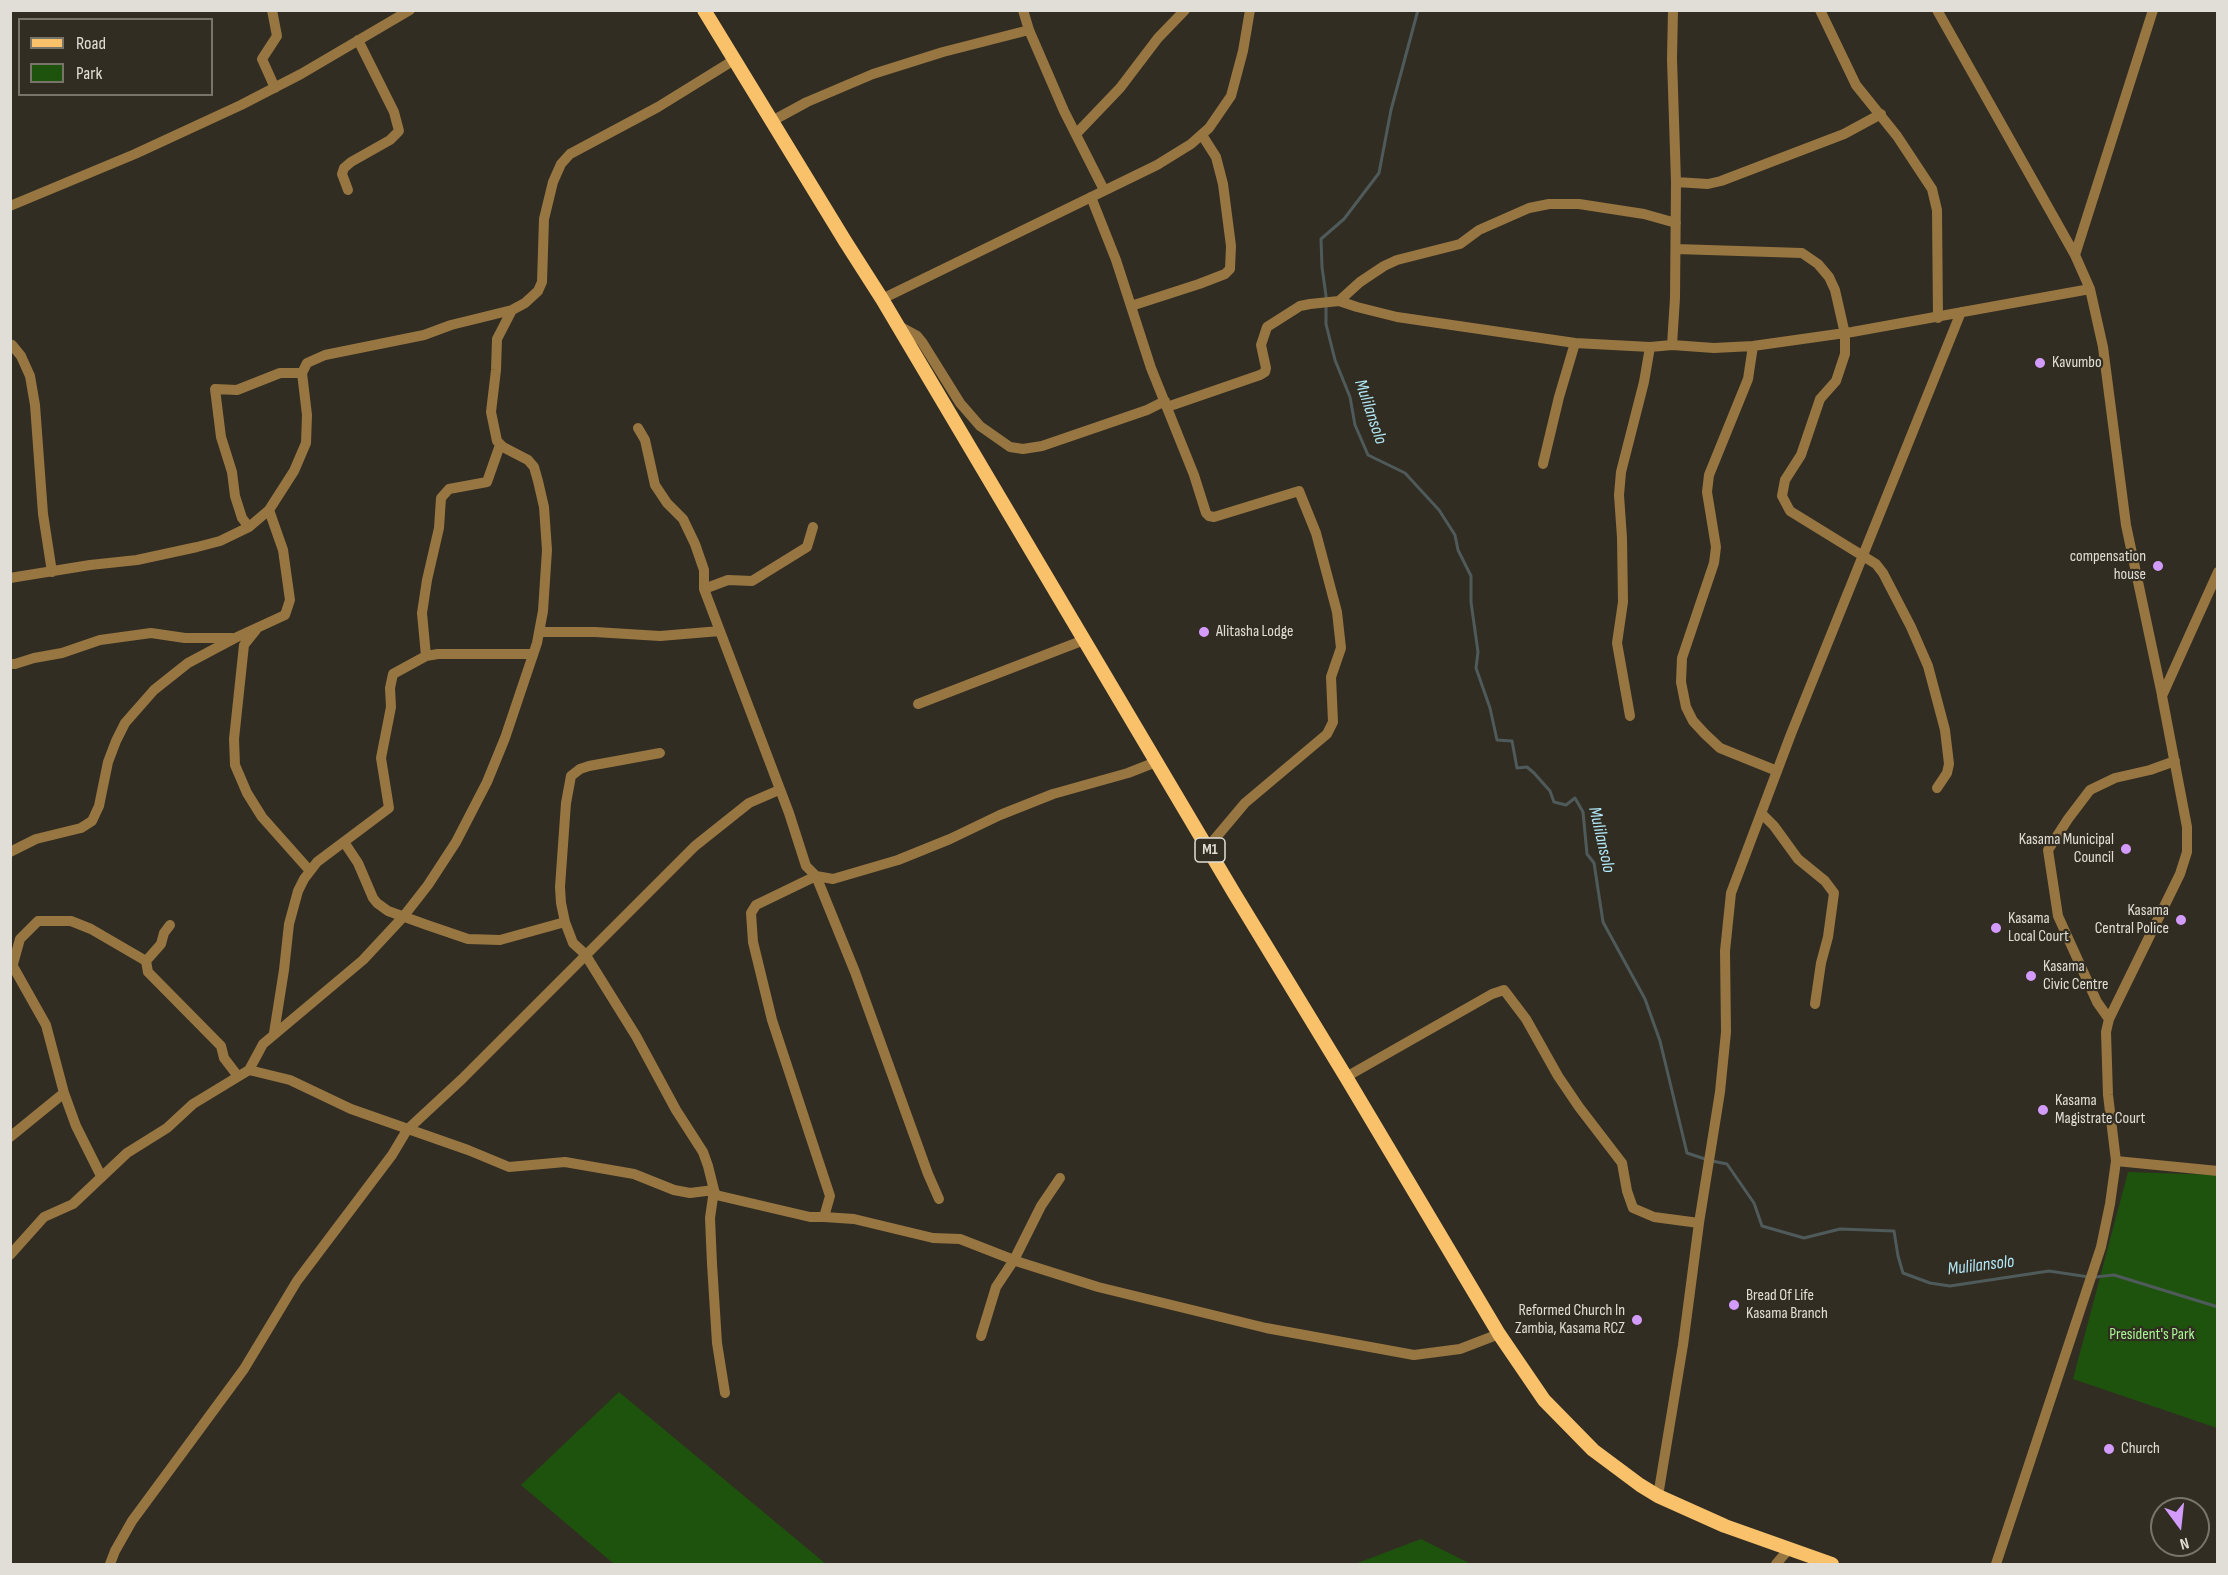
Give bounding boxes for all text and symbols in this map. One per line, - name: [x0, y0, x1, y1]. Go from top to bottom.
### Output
- legend: [18, 18, 213, 96]
- text: Road: [76, 33, 106, 54]
- text: Park: [76, 63, 102, 84]
- place label: Kavumbo: [2052, 353, 2102, 373]
- marker: Kavumbo: [2033, 356, 2047, 370]
- water label: Mulilansolo: [1349, 377, 1391, 447]
- place label: compensation house: [2070, 547, 2146, 585]
- marker: compensation house: [2151, 559, 2165, 573]
- place label: Alitasha Lodge: [1216, 622, 1293, 642]
- marker: Alitasha Lodge: [1197, 625, 1211, 639]
- water label: Mulilansolo: [1583, 805, 1619, 875]
- place label: Kasama Municipal Council: [2019, 830, 2114, 868]
- road number: M1: [1195, 838, 1225, 862]
- marker: Kasama Municipal Council: [2119, 842, 2133, 856]
- place label: Kasama Central Police: [2095, 901, 2169, 939]
- place label: Kasama Local Court: [2008, 909, 2069, 947]
- marker: Kasama Central Police: [2174, 913, 2188, 927]
- marker: Kasama Local Court: [1989, 921, 2003, 935]
- place label: Kasama Civic Centre: [2043, 957, 2109, 995]
- marker: Kasama Civic Centre: [2024, 969, 2038, 983]
- place label: Kasama Magistrate Court: [2055, 1091, 2145, 1129]
- marker: Kasama Magistrate Court: [2036, 1103, 2050, 1117]
- water label: Mulilansolo: [1946, 1251, 2016, 1281]
- place label: Bread Of Life Kasama Branch: [1746, 1286, 1828, 1324]
- marker: Bread Of Life Kasama Branch: [1727, 1298, 1741, 1312]
- place label: Reformed Church In Zambia, Kasama RCZ: [1515, 1301, 1625, 1339]
- marker: Reformed Church In Zambia, Kasama RCZ: [1630, 1313, 1644, 1327]
- park label: President's Park: [2109, 1325, 2195, 1345]
- place label: Church: [2121, 1439, 2160, 1459]
- marker: Church: [2102, 1442, 2116, 1456]
- north arrow: [2150, 1497, 2210, 1557]
- text: N: [2178, 1533, 2191, 1553]

